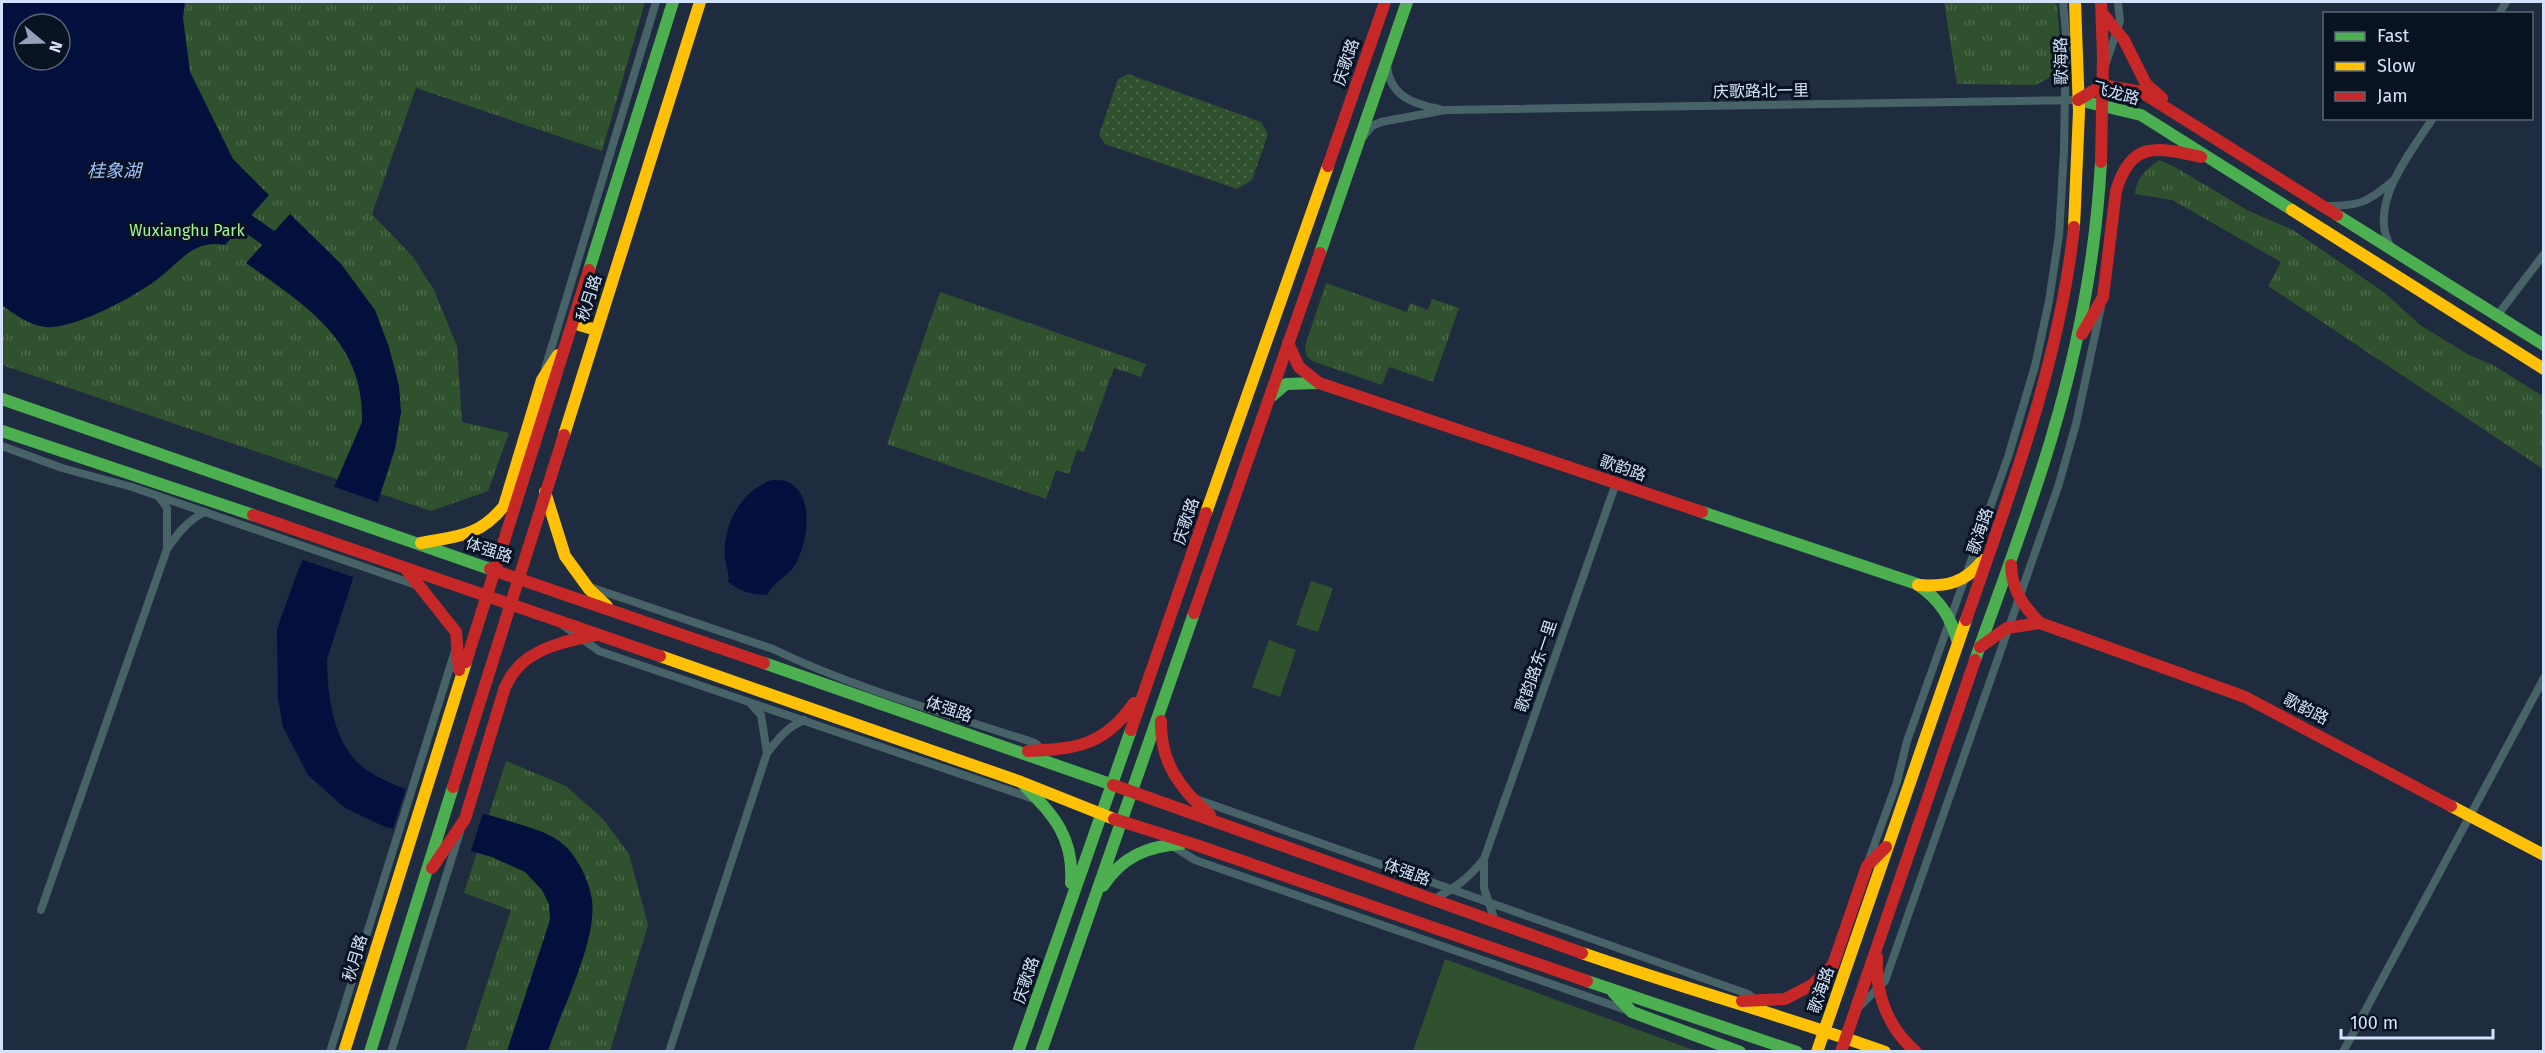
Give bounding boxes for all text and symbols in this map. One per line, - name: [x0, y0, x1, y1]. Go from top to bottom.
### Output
- north arrow: [12, 12, 72, 72]
- legend: [2323, 12, 2533, 120]
- text: Fast: [2377, 25, 2410, 47]
- street label: 庆歌路: [1329, 36, 1363, 88]
- street label: 歌海路: [2051, 37, 2071, 85]
- text: N: [45, 39, 66, 55]
- text: Slow: [2377, 55, 2416, 77]
- street label: 飞龙路: [2090, 78, 2142, 108]
- street label: 庆歌路北一里: [1713, 81, 1809, 101]
- text: Jam: [2377, 85, 2408, 107]
- water label: 桂象湖: [87, 160, 144, 182]
- park label: Wuxianghu Park: [129, 221, 246, 240]
- street label: 秋月路: [573, 272, 605, 324]
- street label: 歌韵路: [1597, 451, 1649, 485]
- street label: 庆歌路: [1169, 495, 1203, 547]
- street label: 歌海路: [1963, 505, 1997, 557]
- street label: 体强路: [463, 534, 515, 566]
- street label: 歌韵路东一里: [1511, 618, 1561, 714]
- street label: 歌韵路: [2280, 690, 2332, 728]
- street label: 体强路: [923, 692, 975, 726]
- street label: 体强路: [1381, 855, 1433, 889]
- street label: 秋月路: [339, 932, 371, 984]
- street label: 庆歌路: [1009, 954, 1043, 1006]
- street label: 歌海路: [1804, 964, 1838, 1016]
- scale bar: [2341, 1002, 2492, 1040]
- text: 100 m: [2350, 1012, 2398, 1034]

